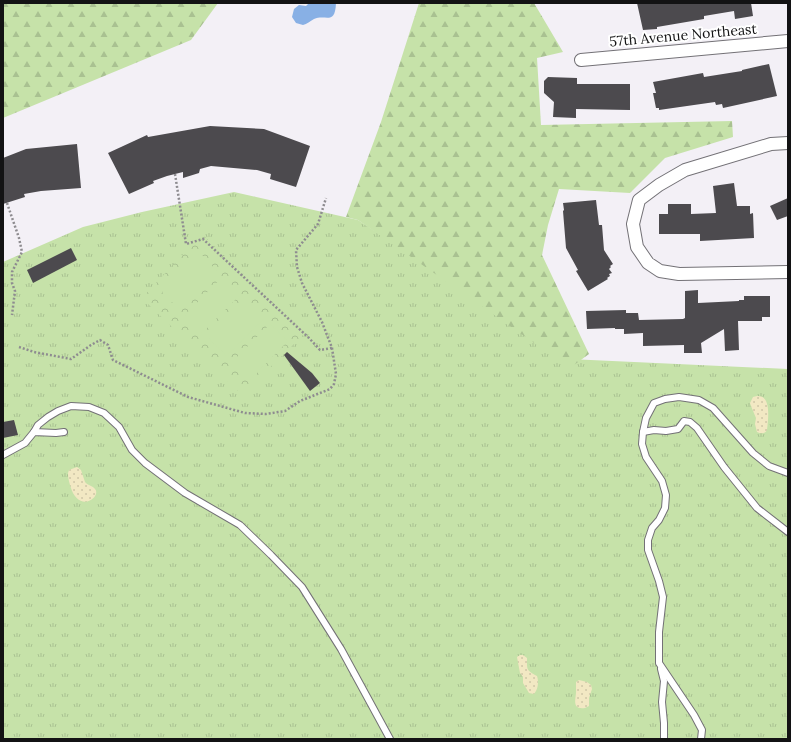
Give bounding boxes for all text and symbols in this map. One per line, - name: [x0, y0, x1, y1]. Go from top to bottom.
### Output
- street label: 57th Avenue Northeast: [608, 20, 758, 50]

